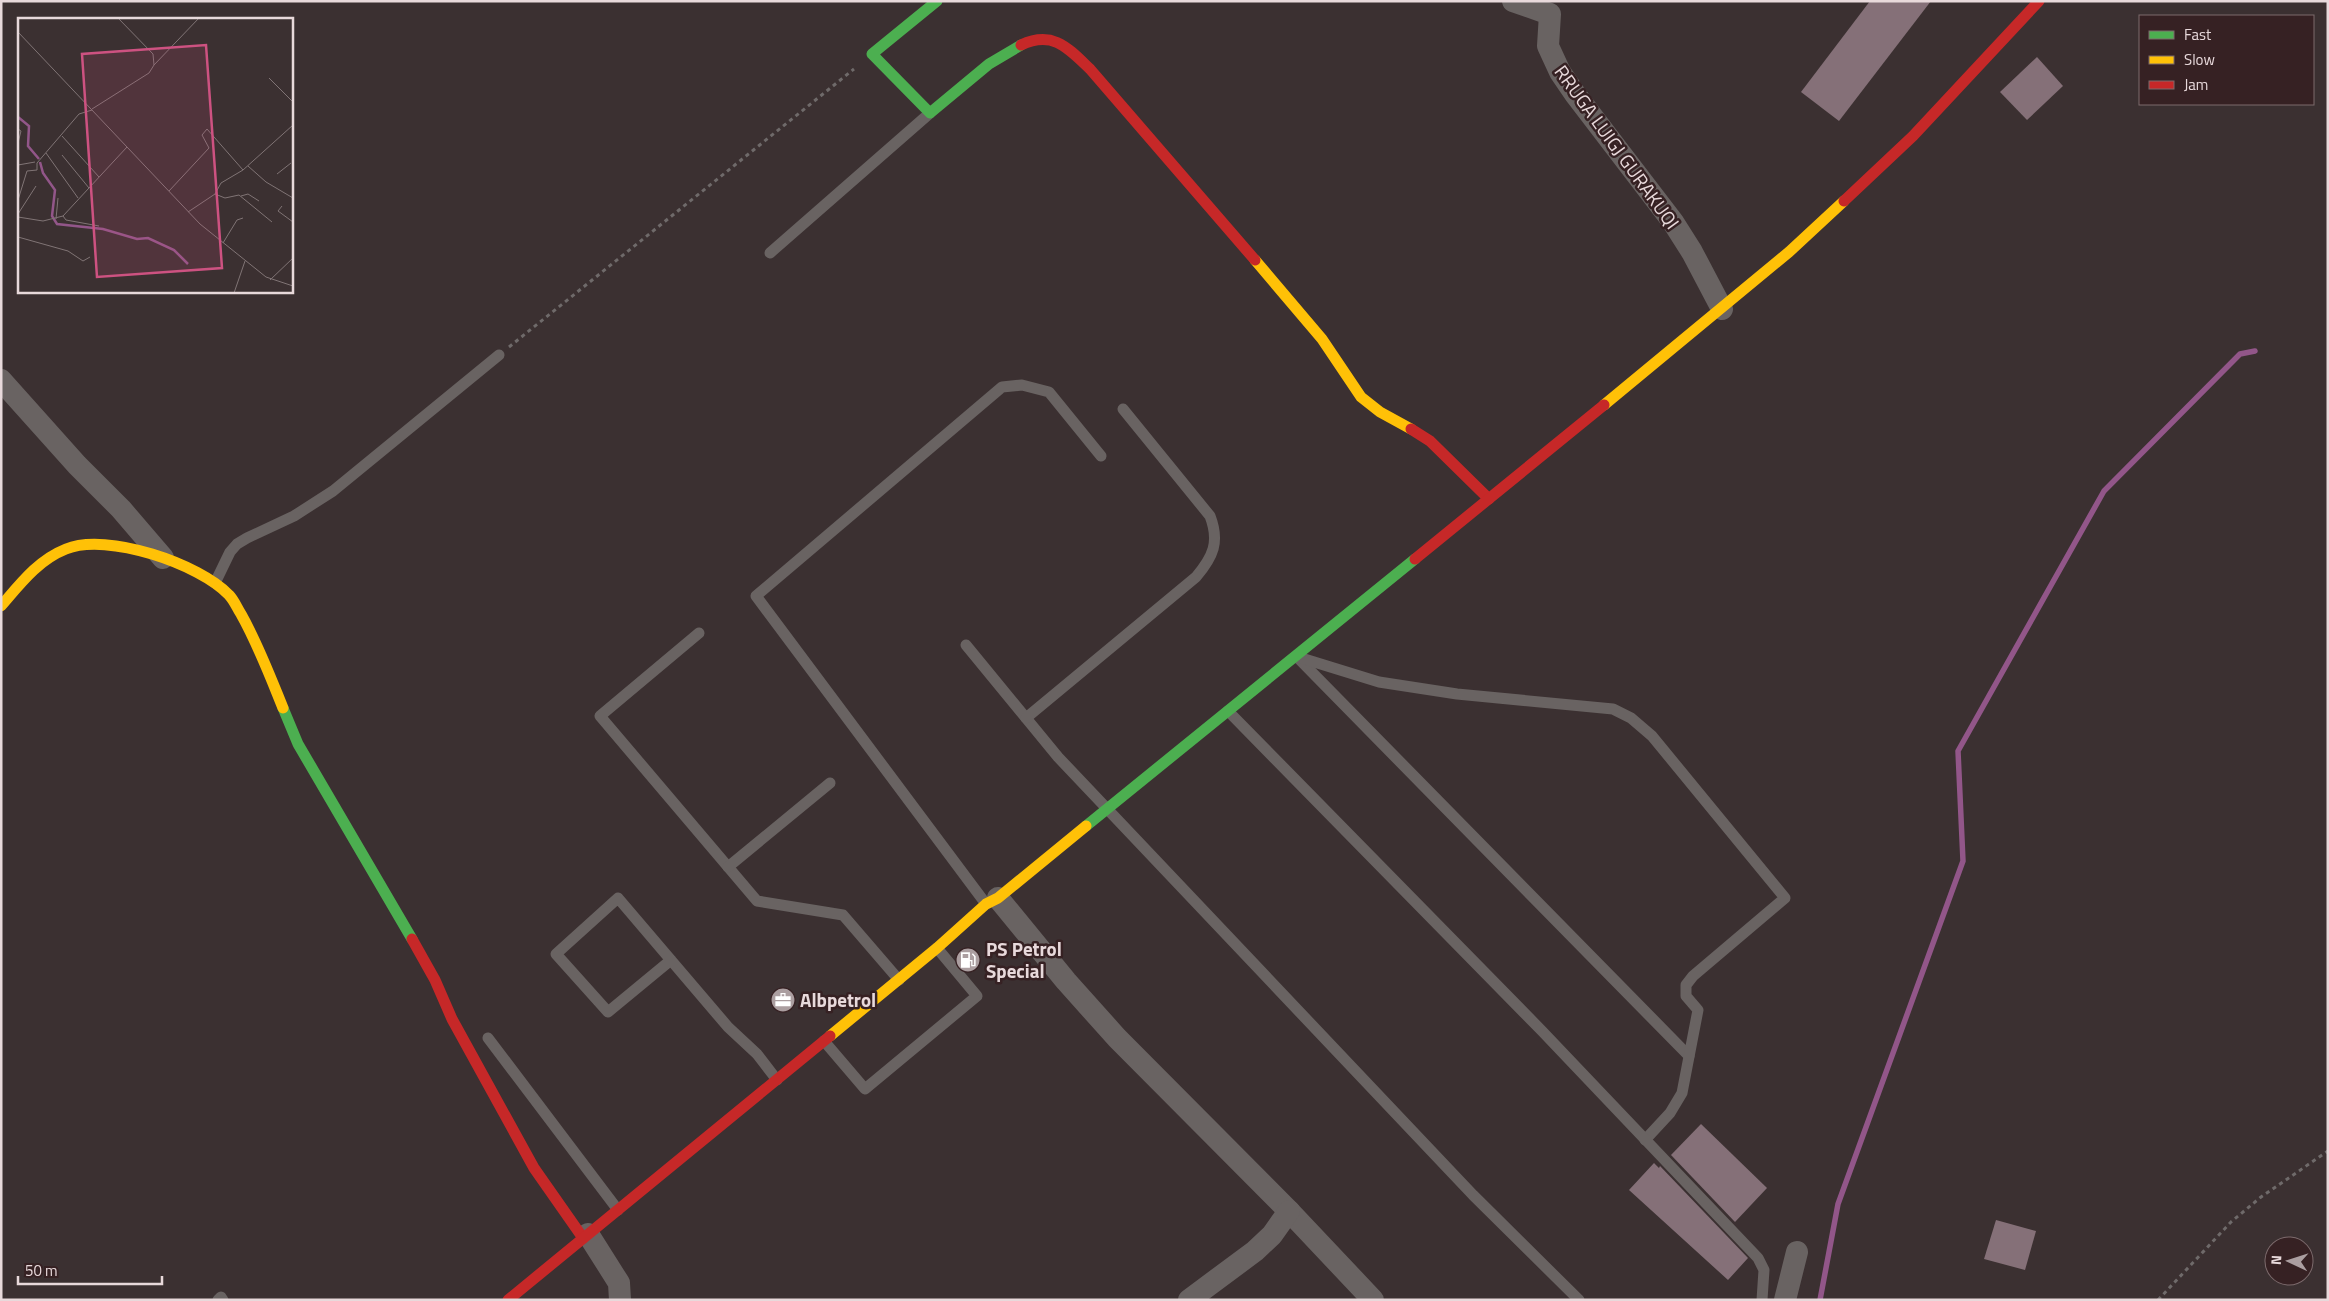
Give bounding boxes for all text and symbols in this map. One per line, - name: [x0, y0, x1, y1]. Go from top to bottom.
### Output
- legend: [2139, 15, 2314, 105]
- inset map: [18, 18, 292, 292]
- text: Fast: [2184, 23, 2212, 46]
- text: Slow: [2184, 48, 2215, 71]
- street label: RRUGA LUIGJ GURAKUQI: [1548, 59, 1687, 235]
- text: Jam: [2184, 73, 2208, 96]
- place label: PS Petrol Special: [986, 934, 1062, 985]
- fuel station icon: PS Petrol Special: [955, 947, 981, 973]
- place label: Albpetrol: [800, 985, 876, 1014]
- office icon: Albpetrol: [770, 987, 796, 1013]
- north arrow: [2264, 1236, 2314, 1286]
- scale bar: [18, 1254, 161, 1286]
- text: N: [2265, 1254, 2286, 1266]
- text: 50 m: [25, 1259, 58, 1282]

